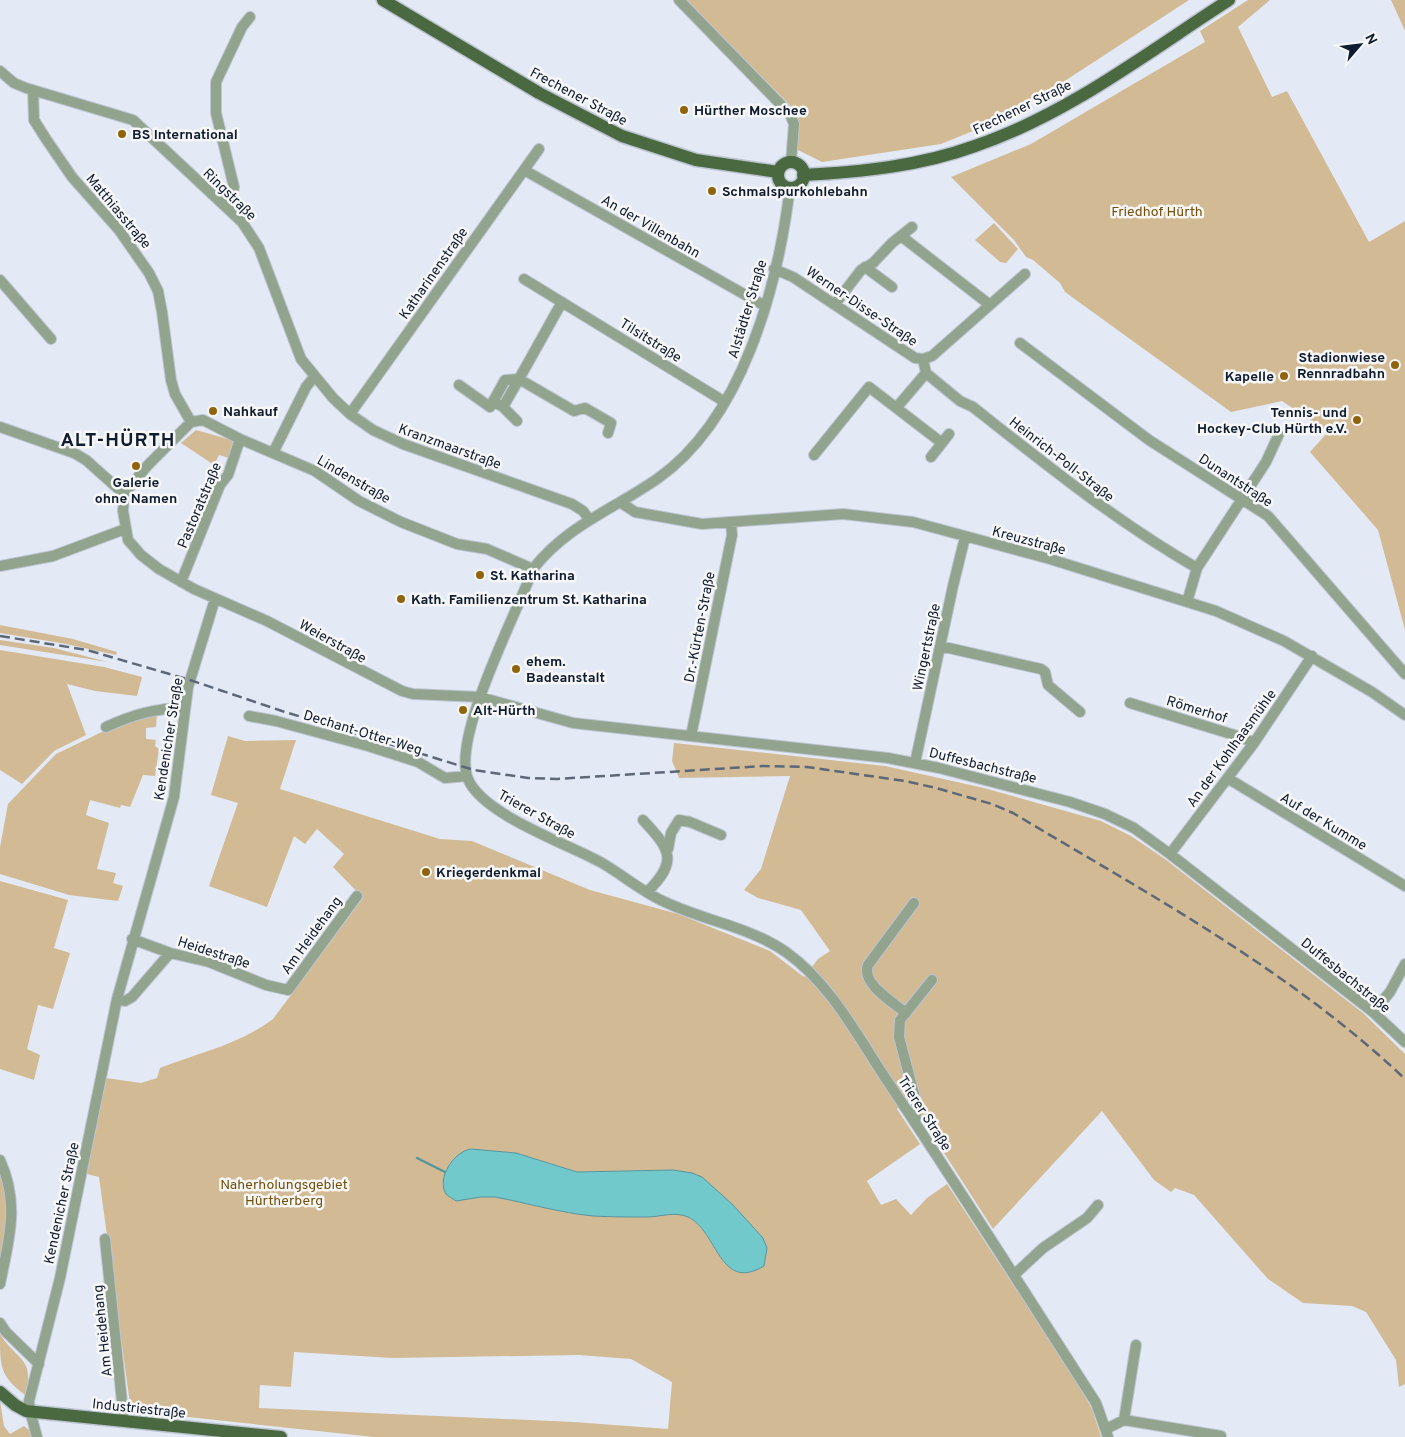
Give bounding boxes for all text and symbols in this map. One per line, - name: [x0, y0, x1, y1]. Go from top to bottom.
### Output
- north arrow: [1335, 20, 1385, 70]
- text: N: [1360, 31, 1380, 48]
- street label: Frechener Straße: [527, 65, 630, 130]
- street label: Frechener Straße: [971, 77, 1075, 140]
- place label: Hürther Moschee: [694, 103, 807, 120]
- marker: Hürther Moschee: [678, 104, 690, 116]
- place label: BS International: [132, 127, 238, 144]
- marker: BS International: [116, 128, 128, 140]
- street label: Ringstraße: [199, 165, 259, 225]
- street label: Matthiasstraße: [82, 171, 154, 253]
- place label: Schmalspurkohlebahn: [722, 184, 868, 201]
- marker: Schmalspurkohlebahn: [706, 185, 718, 197]
- street label: An der Villenbahn: [598, 192, 703, 262]
- park label: Friedhof Hürth: [1111, 204, 1203, 221]
- street label: Katharinenstraße: [396, 225, 472, 323]
- street label: Alstädter Straße: [725, 258, 772, 361]
- street label: Werner-Disse-Straße: [802, 264, 920, 351]
- street label: Tilsitstraße: [616, 316, 684, 367]
- place label: Stadionwiese Rennradbahn: [1297, 350, 1385, 383]
- marker: Stadionwiese Rennradbahn: [1389, 359, 1401, 371]
- place label: Kapelle: [1225, 369, 1274, 386]
- marker: Kapelle: [1278, 370, 1290, 382]
- place label: Nahkauf: [223, 404, 278, 421]
- marker: Nahkauf: [207, 405, 219, 417]
- place label: Tennis- und Hockey-Club Hürth e.V.: [1197, 405, 1347, 438]
- street label: Heinrich-Poll-Straße: [1005, 414, 1117, 506]
- marker: Tennis- und Hockey-Club Hürth e.V.: [1351, 414, 1363, 426]
- street label: Kranzmaarstraße: [396, 421, 503, 474]
- district label: ALT-HÜRTH: [60, 428, 176, 453]
- street label: Dunantstraße: [1195, 451, 1275, 511]
- street label: Lindenstraße: [314, 452, 393, 508]
- marker: Galerie ohne Namen: [130, 460, 142, 472]
- street label: Pastoratstraße: [175, 460, 226, 551]
- place label: Galerie ohne Namen: [95, 475, 177, 508]
- street label: Kreuzstraße: [990, 523, 1067, 559]
- place label: St. Katharina: [490, 568, 575, 585]
- marker: St. Katharina: [474, 569, 486, 581]
- street label: Dr.-Kürten-Straße: [681, 570, 720, 684]
- place label: Kath. Familienzentrum St. Katharina: [411, 592, 647, 609]
- marker: Kath. Familienzentrum St. Katharina: [395, 593, 407, 605]
- street label: Wingertstraße: [910, 602, 945, 692]
- street label: Weierstraße: [296, 617, 369, 668]
- place label: ehem. Badeanstalt: [526, 654, 605, 687]
- marker: ehem. Badeanstalt: [510, 663, 522, 675]
- street label: Kendenicher Straße: [151, 677, 188, 802]
- street label: An der Kohlhaasmühle: [1184, 687, 1281, 811]
- street label: Römerhof: [1164, 693, 1229, 728]
- place label: Alt-Hürth: [473, 703, 535, 720]
- marker: Alt-Hürth: [457, 704, 469, 716]
- street label: Dechant-Otter-Weg: [301, 707, 424, 760]
- street label: Duffesbachstraße: [927, 745, 1038, 788]
- street label: Trierer Straße: [495, 787, 578, 844]
- street label: Auf der Kumme: [1277, 790, 1370, 855]
- place label: Kriegerdenkmal: [436, 865, 541, 882]
- marker: Kriegerdenkmal: [420, 866, 432, 878]
- street label: Am Heidehang: [278, 893, 346, 978]
- street label: Heidestraße: [175, 934, 252, 973]
- street label: Duffesbachstraße: [1297, 935, 1393, 1017]
- street label: Trierer Straße: [893, 1073, 954, 1154]
- street label: Kendenicher Straße: [41, 1141, 84, 1266]
- park label: Naherholungsgebiet Hürtherberg: [220, 1177, 348, 1210]
- street label: Am Heidehang: [90, 1284, 117, 1378]
- street label: Industriestraße: [91, 1396, 187, 1423]

